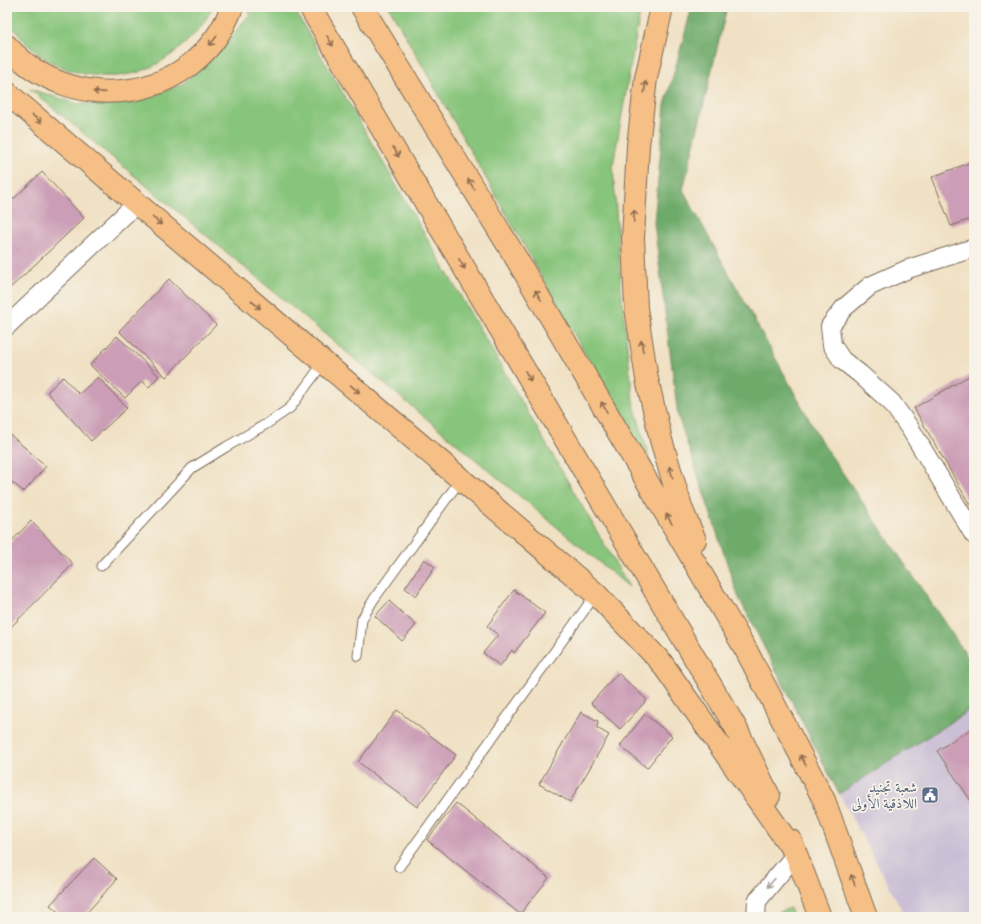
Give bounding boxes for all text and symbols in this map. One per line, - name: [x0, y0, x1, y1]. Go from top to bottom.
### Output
- one-way arrow: [209, 35, 217, 46]
- one-way arrow: [326, 35, 334, 47]
- one-way arrow: [641, 81, 649, 94]
- one-way arrow: [93, 88, 106, 95]
- one-way arrow: [31, 114, 42, 123]
- one-way arrow: [392, 146, 400, 158]
- one-way arrow: [466, 178, 474, 190]
- one-way arrow: [630, 210, 638, 223]
- one-way arrow: [152, 217, 162, 226]
- one-way arrow: [458, 258, 466, 269]
- one-way arrow: [534, 290, 542, 301]
- one-way arrow: [251, 301, 262, 310]
- one-way arrow: [638, 340, 646, 353]
- one-way arrow: [525, 370, 533, 382]
- one-way arrow: [350, 385, 361, 394]
- one-way arrow: [599, 401, 607, 413]
- one-way arrow: [666, 467, 674, 479]
- one-way arrow: [665, 514, 673, 526]
- one-way arrow: [799, 755, 807, 767]
- place label: شعبة تجنيد اللاذقية الأولى: [852, 778, 917, 813]
- public building icon: شعبة تجنيد اللاذقية الأولى: [920, 785, 940, 805]
- one-way arrow: [849, 875, 857, 887]
- one-way arrow: [767, 878, 776, 889]

